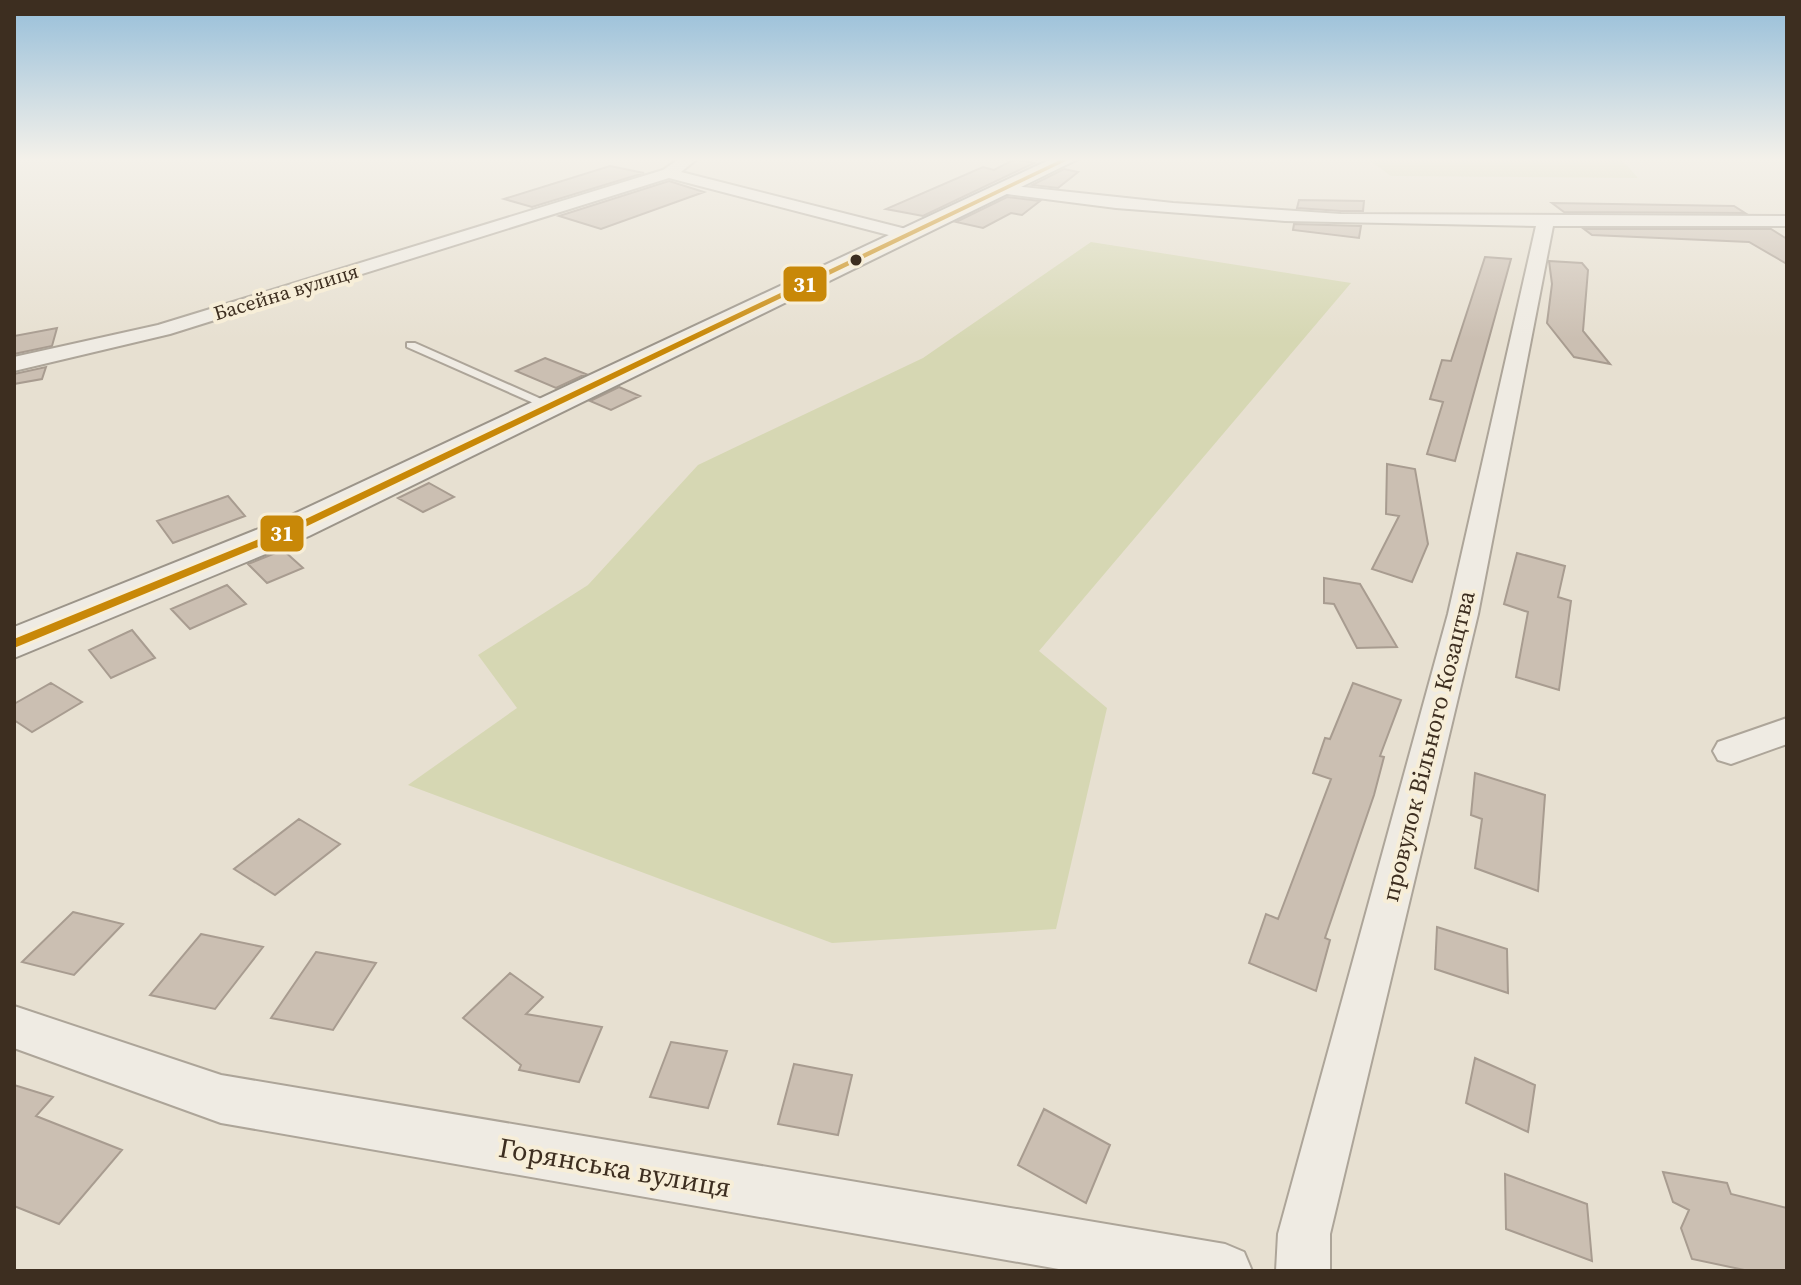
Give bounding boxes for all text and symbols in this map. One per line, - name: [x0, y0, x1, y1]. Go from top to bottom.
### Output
- unlabelled marker: [848, 252, 864, 268]
- street label: Басейна вулиця: [210, 257, 362, 327]
- line badge: 31: [782, 265, 828, 303]
- text: 31: [793, 269, 817, 299]
- line badge: 31: [259, 514, 305, 553]
- text: 31: [270, 518, 294, 548]
- street label: провулок Вільного Козацтва: [1373, 586, 1483, 905]
- street label: Горянська вулиця: [496, 1128, 734, 1206]

